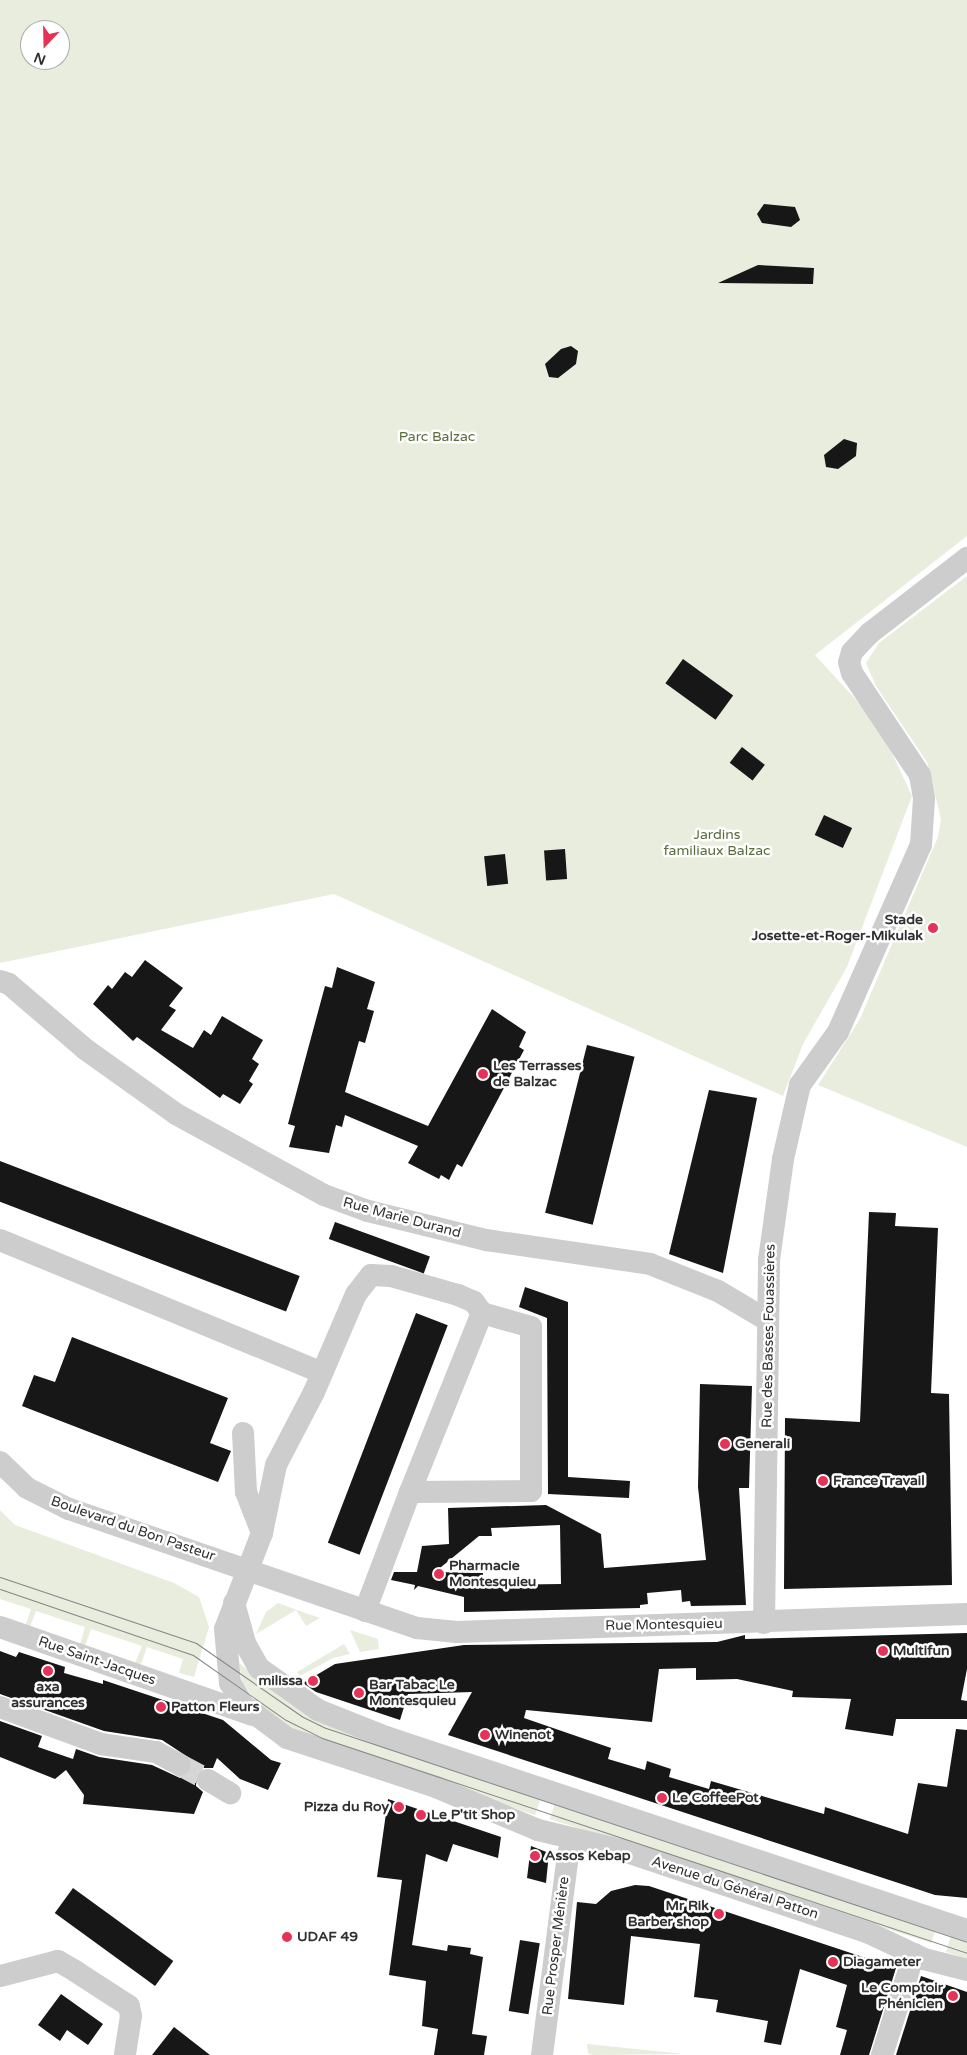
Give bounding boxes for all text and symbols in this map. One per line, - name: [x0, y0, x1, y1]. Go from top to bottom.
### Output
- north arrow: [20, 20, 70, 70]
- text: N: [32, 49, 48, 68]
- park label: Parc Balzac: [399, 429, 475, 445]
- park label: Jardins familiaux Balzac: [663, 827, 771, 860]
- place label: Stade Josette-et-Roger-Mikulak: [752, 912, 923, 944]
- marker: Stade Josette-et-Roger-Mikulak: [927, 922, 939, 934]
- place label: Les Terrasses de Balzac: [493, 1058, 582, 1090]
- marker: Les Terrasses de Balzac: [477, 1068, 489, 1080]
- street label: Rue Marie Durand: [341, 1194, 463, 1242]
- street label: Rue des Basses Fouassières: [759, 1244, 779, 1428]
- place label: Generali: [735, 1436, 790, 1452]
- marker: Generali: [719, 1438, 731, 1450]
- place label: France Travail: [833, 1473, 925, 1489]
- marker: France Travail: [817, 1475, 829, 1487]
- street label: Boulevard du Bon Pasteur: [49, 1493, 217, 1565]
- place label: Pharmacie Montesquieu: [449, 1558, 536, 1590]
- marker: Pharmacie Montesquieu: [433, 1568, 445, 1580]
- street label: Rue Montesquieu: [605, 1616, 723, 1634]
- street label: Rue Saint-Jacques: [36, 1633, 158, 1689]
- place label: Multifun: [893, 1643, 950, 1659]
- marker: Multifun: [877, 1645, 889, 1657]
- marker: axa assurances: [42, 1665, 54, 1677]
- place label: milissa: [258, 1673, 303, 1689]
- marker: milissa: [307, 1675, 319, 1687]
- place label: Bar Tabac Le Montesquieu: [369, 1677, 456, 1710]
- place label: axa assurances: [11, 1679, 85, 1711]
- marker: Bar Tabac Le Montesquieu: [353, 1687, 365, 1699]
- place label: Patton Fleurs: [171, 1699, 259, 1715]
- marker: Patton Fleurs: [155, 1701, 167, 1713]
- place label: Winenot: [495, 1727, 551, 1743]
- marker: Winenot: [479, 1729, 491, 1741]
- place label: Le CoffeePot: [672, 1790, 759, 1806]
- marker: Le CoffeePot: [656, 1792, 668, 1804]
- place label: Pizza du Roy: [304, 1799, 389, 1815]
- marker: Pizza du Roy: [393, 1801, 405, 1813]
- place label: Le P'tit Shop: [431, 1807, 515, 1823]
- marker: Le P'tit Shop: [415, 1809, 427, 1821]
- place label: Assos Kebap: [545, 1848, 631, 1864]
- marker: Assos Kebap: [529, 1850, 541, 1862]
- street label: Avenue du Général Patton: [649, 1853, 821, 1923]
- street label: Rue Prosper Ménière: [539, 1876, 573, 2016]
- place label: Mr Rik Barber shop: [628, 1898, 709, 1930]
- marker: Mr Rik Barber shop: [713, 1908, 725, 1920]
- place label: UDAF 49: [297, 1929, 358, 1945]
- marker: UDAF 49: [281, 1931, 293, 1943]
- place label: Diagameter: [843, 1954, 921, 1970]
- marker: Diagameter: [827, 1956, 839, 1968]
- place label: Le Comptoir Phénicien: [861, 1980, 943, 2012]
- marker: Le Comptoir Phénicien: [947, 1990, 959, 2002]

